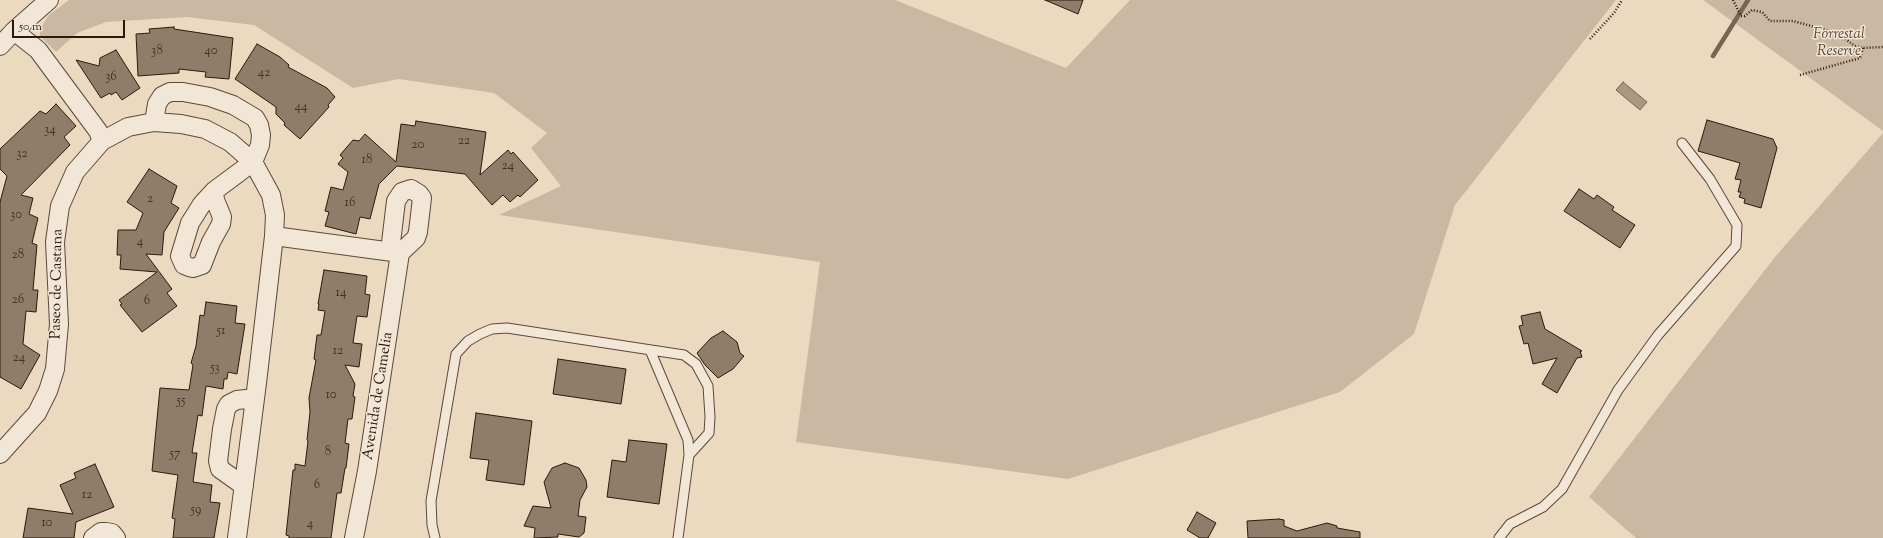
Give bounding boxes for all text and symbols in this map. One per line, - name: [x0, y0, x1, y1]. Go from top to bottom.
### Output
- scale bar: [14, 12, 127, 38]
- text: 50 m: [19, 18, 42, 36]
- park label: Forrestal Reserve: [1813, 26, 1865, 61]
- house number: 38: [151, 44, 163, 60]
- house number: 40: [204, 44, 218, 60]
- house number: 42: [258, 66, 270, 82]
- house number: 36: [105, 70, 117, 86]
- house number: 44: [294, 100, 308, 116]
- house number: 34: [44, 123, 56, 139]
- house number: 22: [458, 134, 470, 150]
- house number: 20: [412, 138, 424, 154]
- house number: 32: [16, 147, 28, 163]
- house number: 18: [362, 153, 372, 169]
- house number: 24: [502, 159, 514, 175]
- house number: 2: [147, 192, 153, 208]
- house number: 16: [345, 196, 355, 212]
- house number: 30: [10, 208, 22, 224]
- street label: Paseo de Castana: [48, 229, 68, 339]
- house number: 4: [137, 235, 143, 251]
- house number: 28: [12, 248, 24, 264]
- house number: 14: [336, 286, 346, 302]
- house number: 26: [12, 293, 24, 309]
- house number: 6: [144, 294, 150, 310]
- house number: 51: [217, 324, 225, 340]
- street label: Avenida de Camelia: [360, 331, 398, 461]
- house number: 12: [333, 344, 343, 360]
- house number: 24: [13, 351, 25, 367]
- house number: 53: [210, 361, 220, 377]
- house number: 10: [325, 388, 337, 404]
- house number: 55: [176, 394, 186, 410]
- house number: 8: [325, 445, 331, 461]
- house number: 57: [170, 447, 180, 463]
- house number: 6: [314, 478, 320, 494]
- house number: 12: [82, 488, 92, 504]
- house number: 59: [191, 503, 201, 519]
- house number: 10: [41, 516, 53, 532]
- house number: 4: [307, 517, 313, 533]

